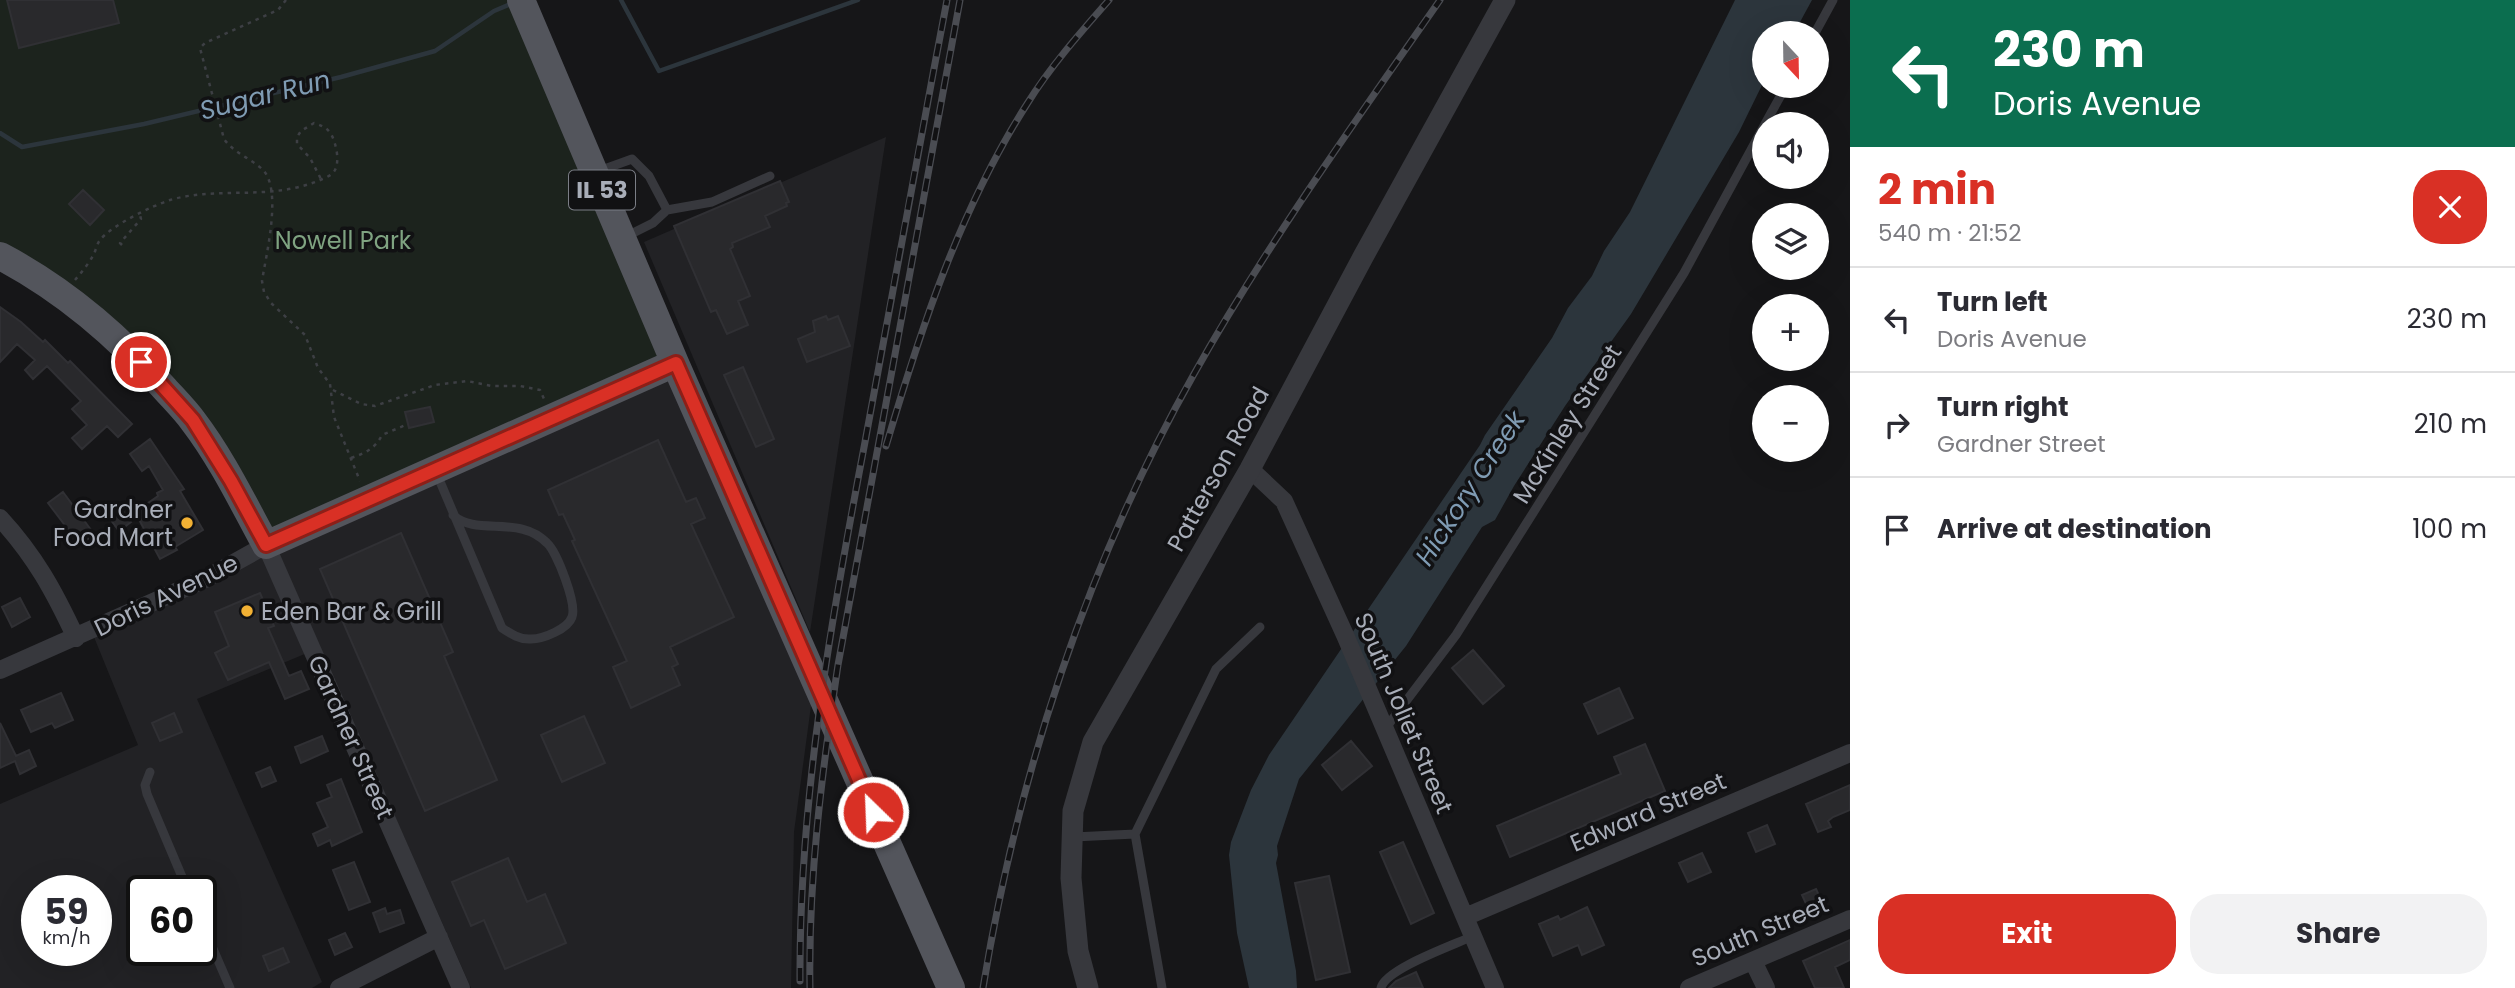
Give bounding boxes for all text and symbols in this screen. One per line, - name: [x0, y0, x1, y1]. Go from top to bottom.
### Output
- text: 230 m: [1993, 16, 2145, 84]
- north arrow: [1752, 21, 1829, 98]
- map controls: [1752, 21, 1829, 462]
- icon: left: [1878, 28, 1969, 119]
- water label: Sugar Run: [196, 61, 334, 129]
- text: Doris Avenue: [1993, 81, 2201, 126]
- button: sound: [1752, 112, 1829, 189]
- text: 2 min: [1878, 160, 1996, 219]
- road number: IL 53: [569, 170, 635, 210]
- button: close: [2413, 170, 2487, 244]
- button: layers: [1752, 203, 1829, 280]
- text: 540 m · 21:52: [1878, 217, 2022, 249]
- park label: Nowell Park: [275, 224, 412, 257]
- text: Turn left: [1937, 284, 2048, 320]
- button: +: [1752, 294, 1829, 371]
- icon: left: [1878, 301, 1916, 339]
- text: 230 m: [2407, 301, 2487, 337]
- text: Doris Avenue: [1937, 323, 2087, 355]
- pin: [111, 332, 171, 392]
- street label: McKinley Street: [1505, 338, 1629, 510]
- icon: arrive: [122, 343, 160, 381]
- street label: Patterson Road: [1159, 381, 1277, 557]
- button: −: [1752, 385, 1829, 462]
- text: Turn right: [1937, 389, 2069, 425]
- water label: Hickory Creek: [1407, 402, 1534, 572]
- icon: right: [1878, 406, 1916, 444]
- text: 210 m: [2414, 406, 2487, 442]
- text: Gardner Street: [1937, 428, 2106, 460]
- place label: Gardner Food Mart: [53, 493, 173, 554]
- icon: arrive: [1878, 511, 1916, 549]
- text: Arrive at destination: [1937, 511, 2212, 547]
- text: 100 m: [2412, 511, 2487, 547]
- marker: Gardner Food Mart: [179, 515, 195, 531]
- street label: Doris Avenue: [89, 546, 243, 644]
- place label: Eden Bar & Grill: [261, 595, 442, 628]
- marker: Eden Bar & Grill: [239, 603, 255, 619]
- street label: South Joliet Street: [1347, 607, 1461, 819]
- street label: Gardner Street: [300, 650, 402, 824]
- street label: Edward Street: [1565, 764, 1731, 860]
- position arrow: [836, 775, 910, 849]
- speed limit sign: 60: [126, 875, 217, 966]
- text: 59: [44, 887, 89, 936]
- street label: South Street: [1687, 887, 1833, 975]
- button: Exit: [1878, 894, 2176, 974]
- button: Share: [2190, 894, 2487, 974]
- text: km/h: [43, 925, 90, 950]

